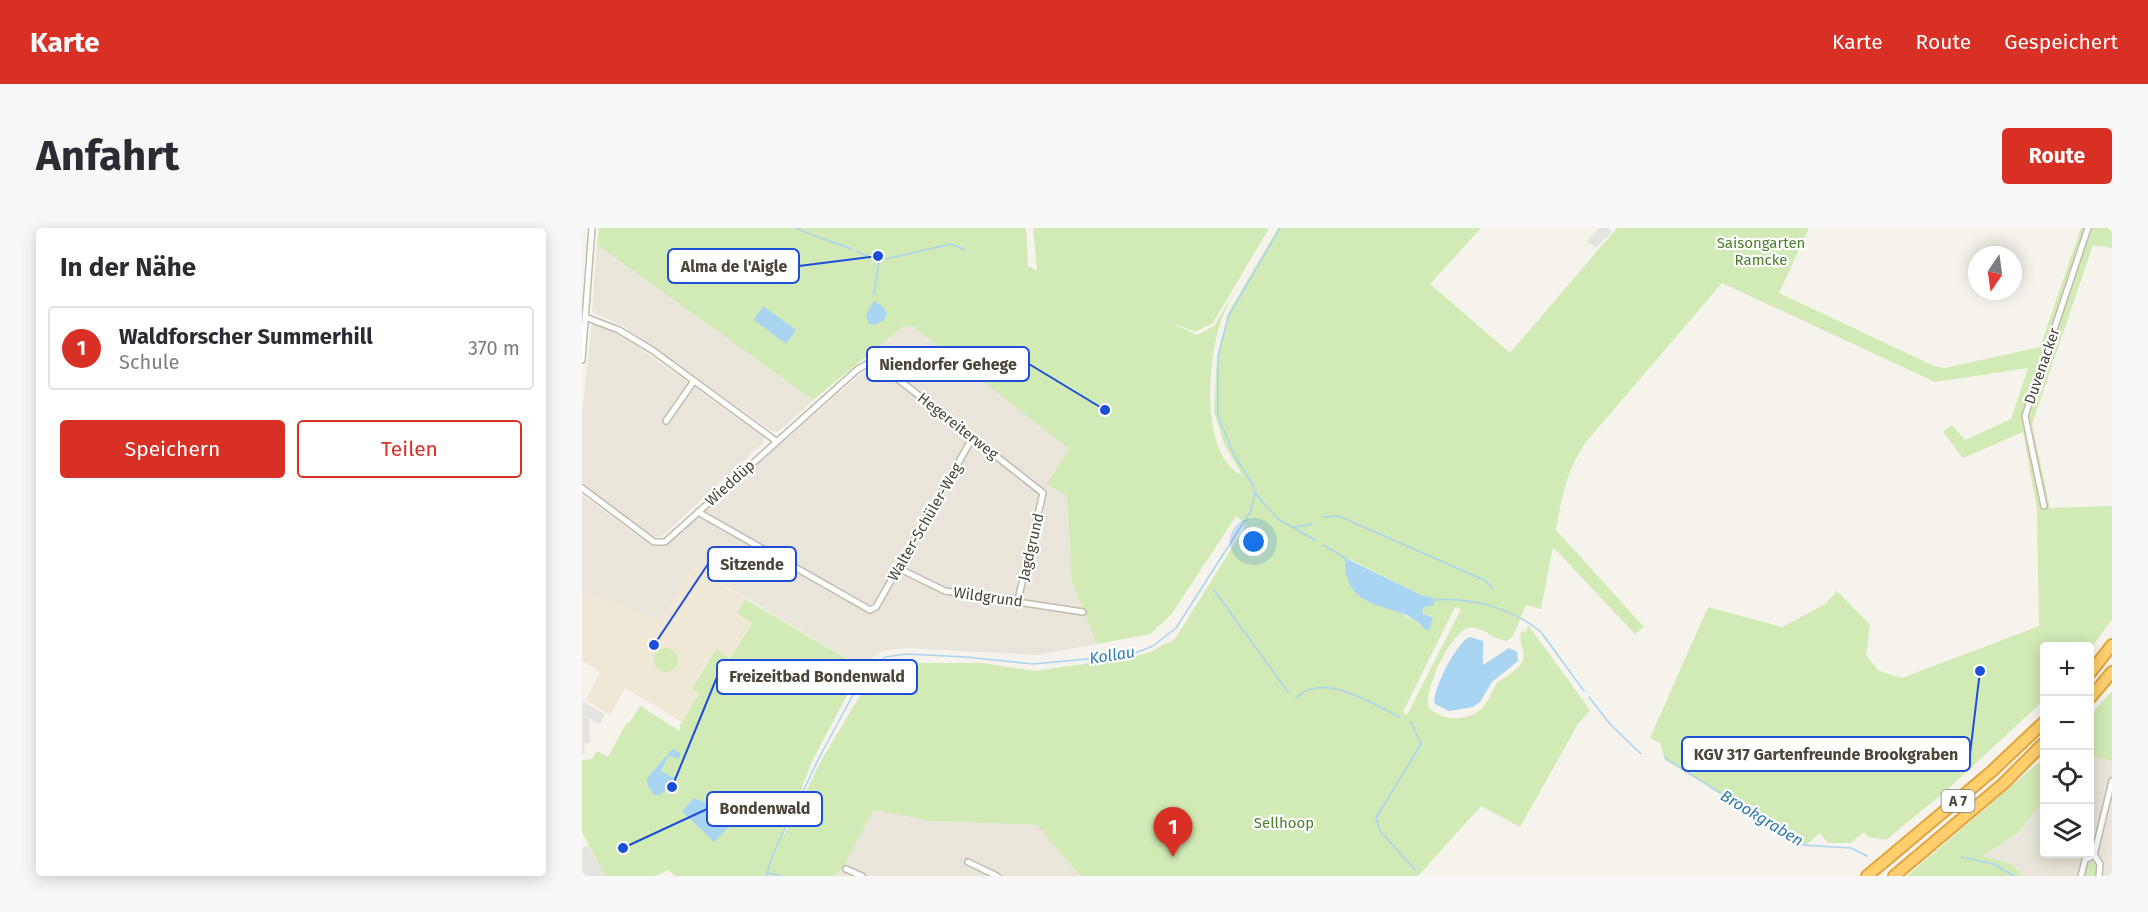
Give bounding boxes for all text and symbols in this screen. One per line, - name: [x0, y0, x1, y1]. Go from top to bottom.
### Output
- text: Karte: [30, 26, 100, 59]
- text: Karte: [1832, 29, 1883, 55]
- text: Route: [1916, 29, 1971, 55]
- text: Gespeichert: [2004, 29, 2118, 55]
- button: Route: [2002, 128, 2112, 184]
- text: Anfahrt: [36, 131, 179, 181]
- park label: Saisongarten Ramcke: [1717, 234, 1805, 269]
- north arrow: [1968, 246, 2022, 300]
- callout: Alma de l'Aigle: [668, 249, 799, 283]
- text: In der Nähe: [60, 252, 196, 283]
- text: Alma de l'Aigle: [680, 257, 787, 276]
- text: Waldforscher Summerhill: [119, 323, 373, 350]
- street label: Duvenacker: [2021, 325, 2064, 407]
- text: 1: [77, 336, 86, 360]
- text: 370 m: [468, 336, 520, 360]
- callout: Niendorfer Gehege: [867, 347, 1029, 381]
- text: Schule: [119, 350, 179, 374]
- text: Niendorfer Gehege: [879, 355, 1017, 374]
- street label: Hegereiterweg: [914, 389, 1002, 463]
- button: Speichern: [60, 420, 285, 478]
- button: Teilen: [297, 420, 522, 478]
- street label: Wieddüp: [702, 456, 758, 510]
- street label: Walter-Schüler-Weg: [884, 460, 966, 584]
- street label: Jagdgrund: [1014, 511, 1048, 583]
- your location: [1239, 527, 1268, 556]
- callout: Sitzende: [708, 547, 796, 581]
- text: Sitzende: [720, 555, 784, 574]
- street label: Wildgrund: [952, 583, 1024, 611]
- water label: Kollau: [1088, 642, 1136, 668]
- map controls: [2040, 642, 2094, 858]
- button: +: [2040, 642, 2094, 696]
- callout: Freizeitbad Bondenwald: [717, 660, 917, 694]
- text: Freizeitbad Bondenwald: [729, 667, 905, 686]
- button: −: [2040, 696, 2094, 750]
- callout: KGV 317 Gartenfreunde Brookgraben: [1682, 737, 1970, 771]
- text: KGV 317 Gartenfreunde Brookgraben: [1694, 745, 1958, 764]
- button: locate: [2040, 750, 2094, 804]
- water label: Brookgraben: [1717, 786, 1807, 850]
- road number: A 7: [1942, 790, 1974, 812]
- callout: Bondenwald: [707, 792, 822, 826]
- text: Bondenwald: [720, 799, 810, 818]
- button: layers: [2040, 804, 2094, 858]
- pin: 1: [1154, 808, 1192, 857]
- park label: Sellhoop: [1254, 814, 1314, 832]

